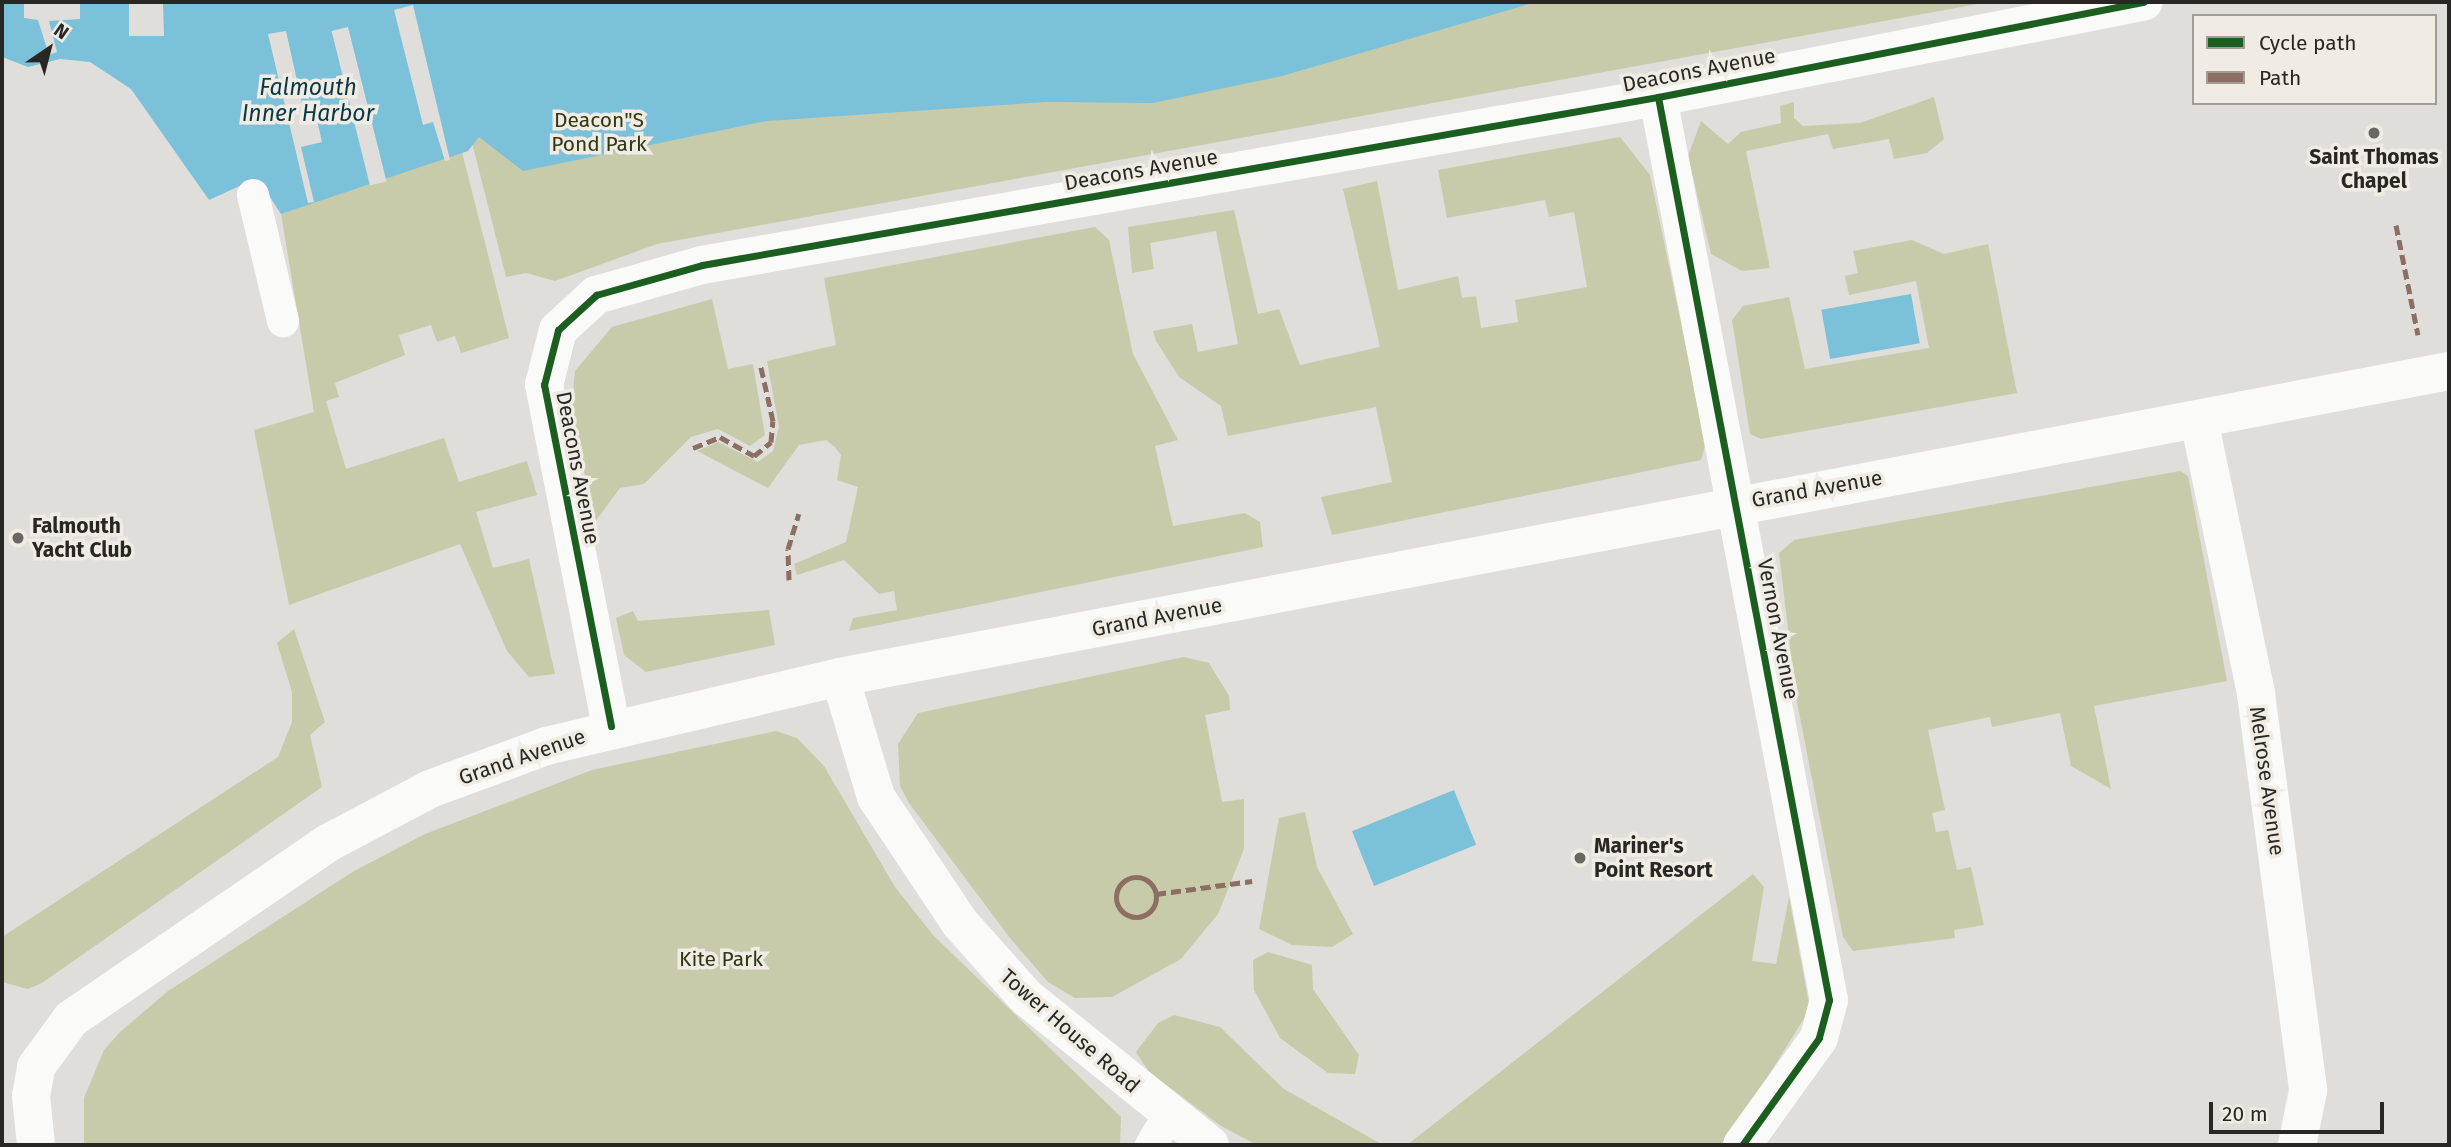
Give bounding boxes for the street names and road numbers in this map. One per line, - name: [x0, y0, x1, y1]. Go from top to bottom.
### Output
- street label: Deacons Avenue: [1620, 43, 1778, 97]
- street label: Deacons Avenue: [1062, 144, 1220, 196]
- street label: Deacons Avenue: [551, 389, 605, 547]
- street label: Grand Avenue: [1750, 465, 1884, 513]
- street label: Vernon Avenue: [1752, 556, 1804, 702]
- street label: Grand Avenue: [1090, 592, 1224, 642]
- street label: Melrose Avenue: [2244, 705, 2290, 857]
- street label: Grand Avenue: [455, 724, 589, 790]
- street label: Tower House Road: [995, 964, 1145, 1098]

